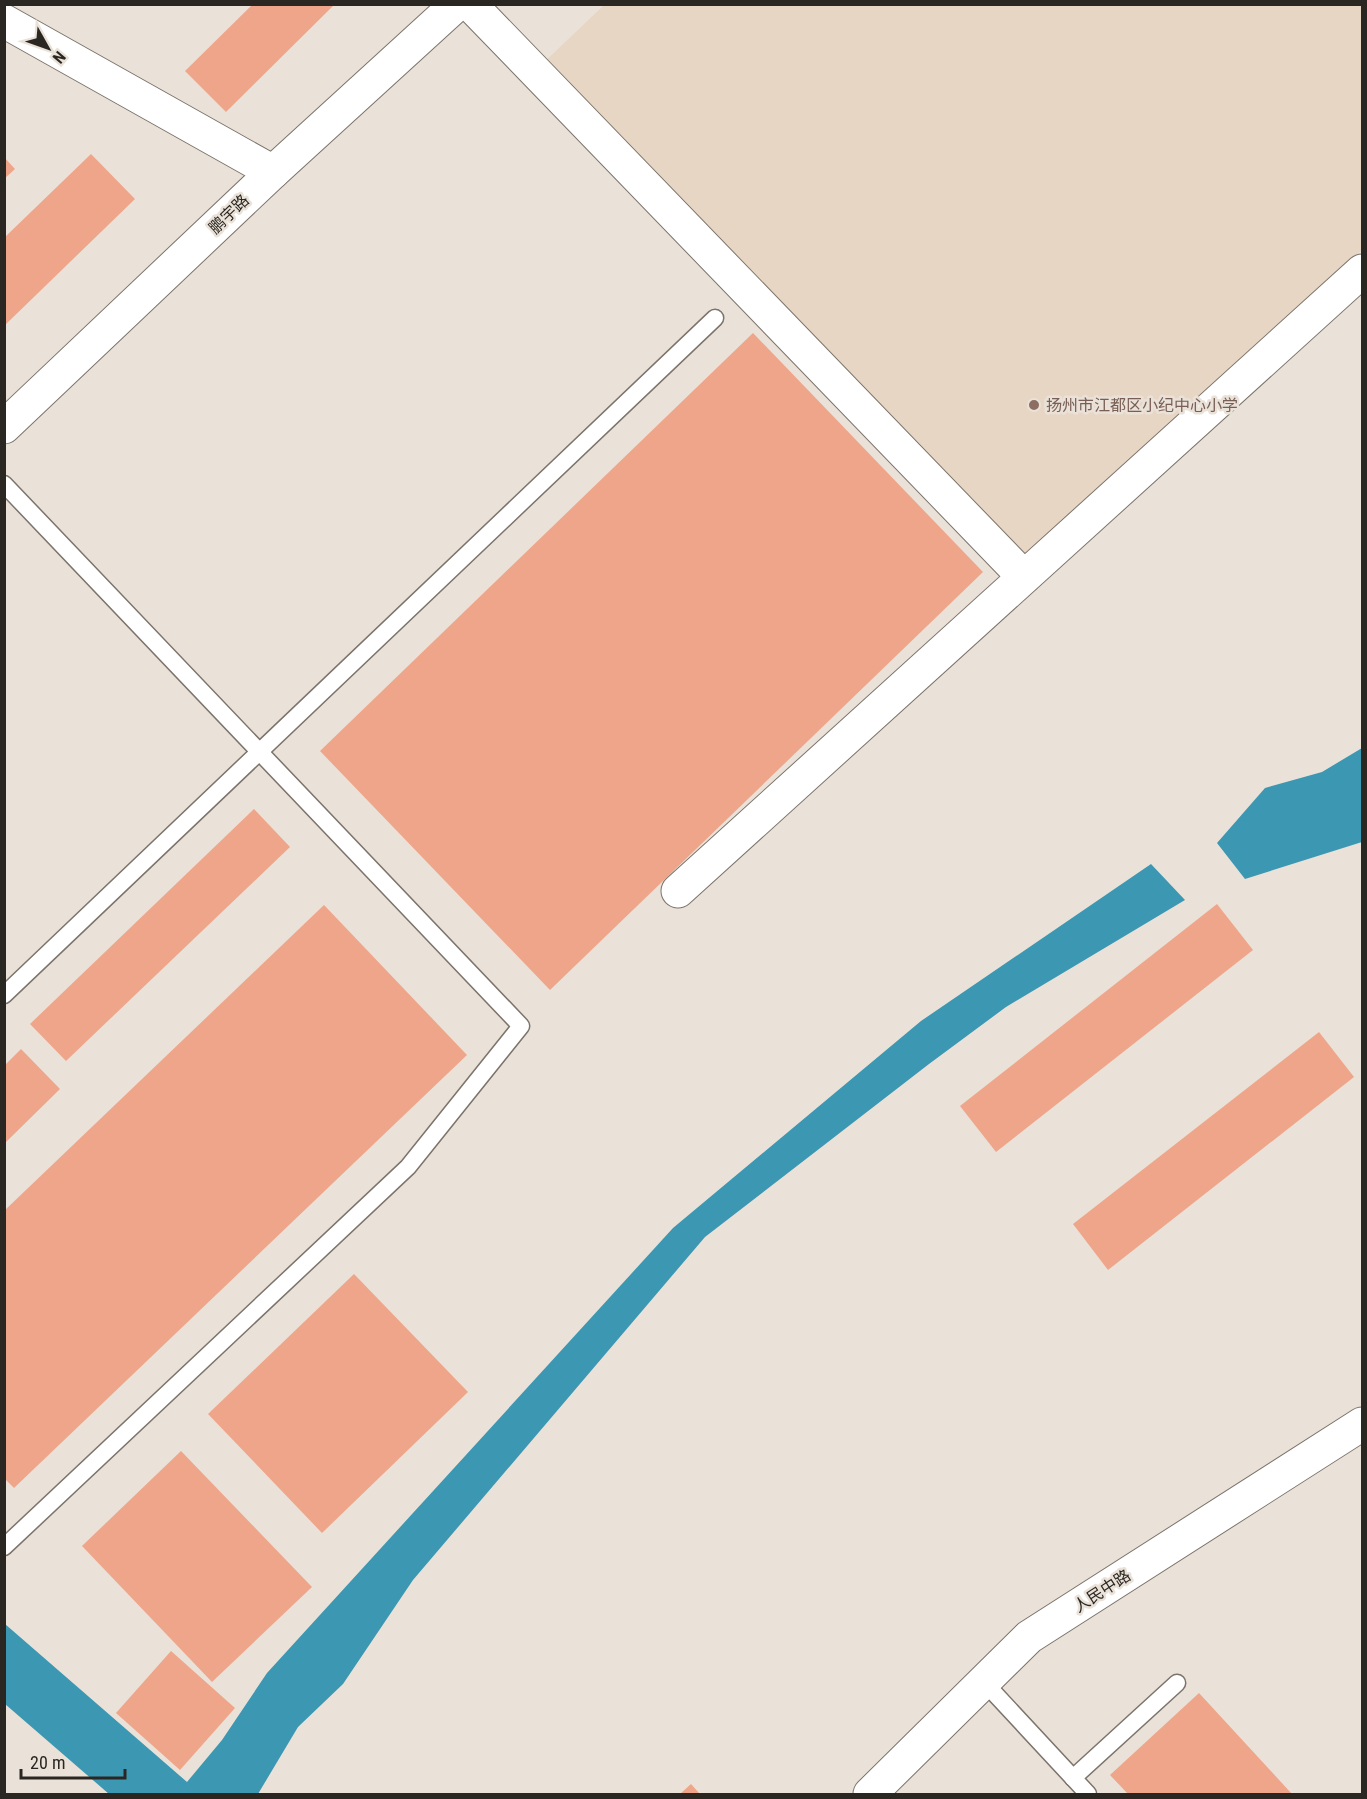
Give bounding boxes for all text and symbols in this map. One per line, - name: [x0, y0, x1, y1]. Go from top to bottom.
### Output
- north arrow: [18, 18, 78, 78]
- text: N: [49, 47, 70, 67]
- street label: 鹏宇路: [205, 190, 253, 238]
- place label: 扬州市江都区小纪中心小学: [1046, 396, 1238, 415]
- marker: 扬州市江都区小纪中心小学: [1027, 398, 1041, 412]
- street label: 人民中路: [1070, 1566, 1134, 1616]
- scale bar: [21, 1742, 124, 1780]
- text: 20 m: [30, 1752, 65, 1773]

